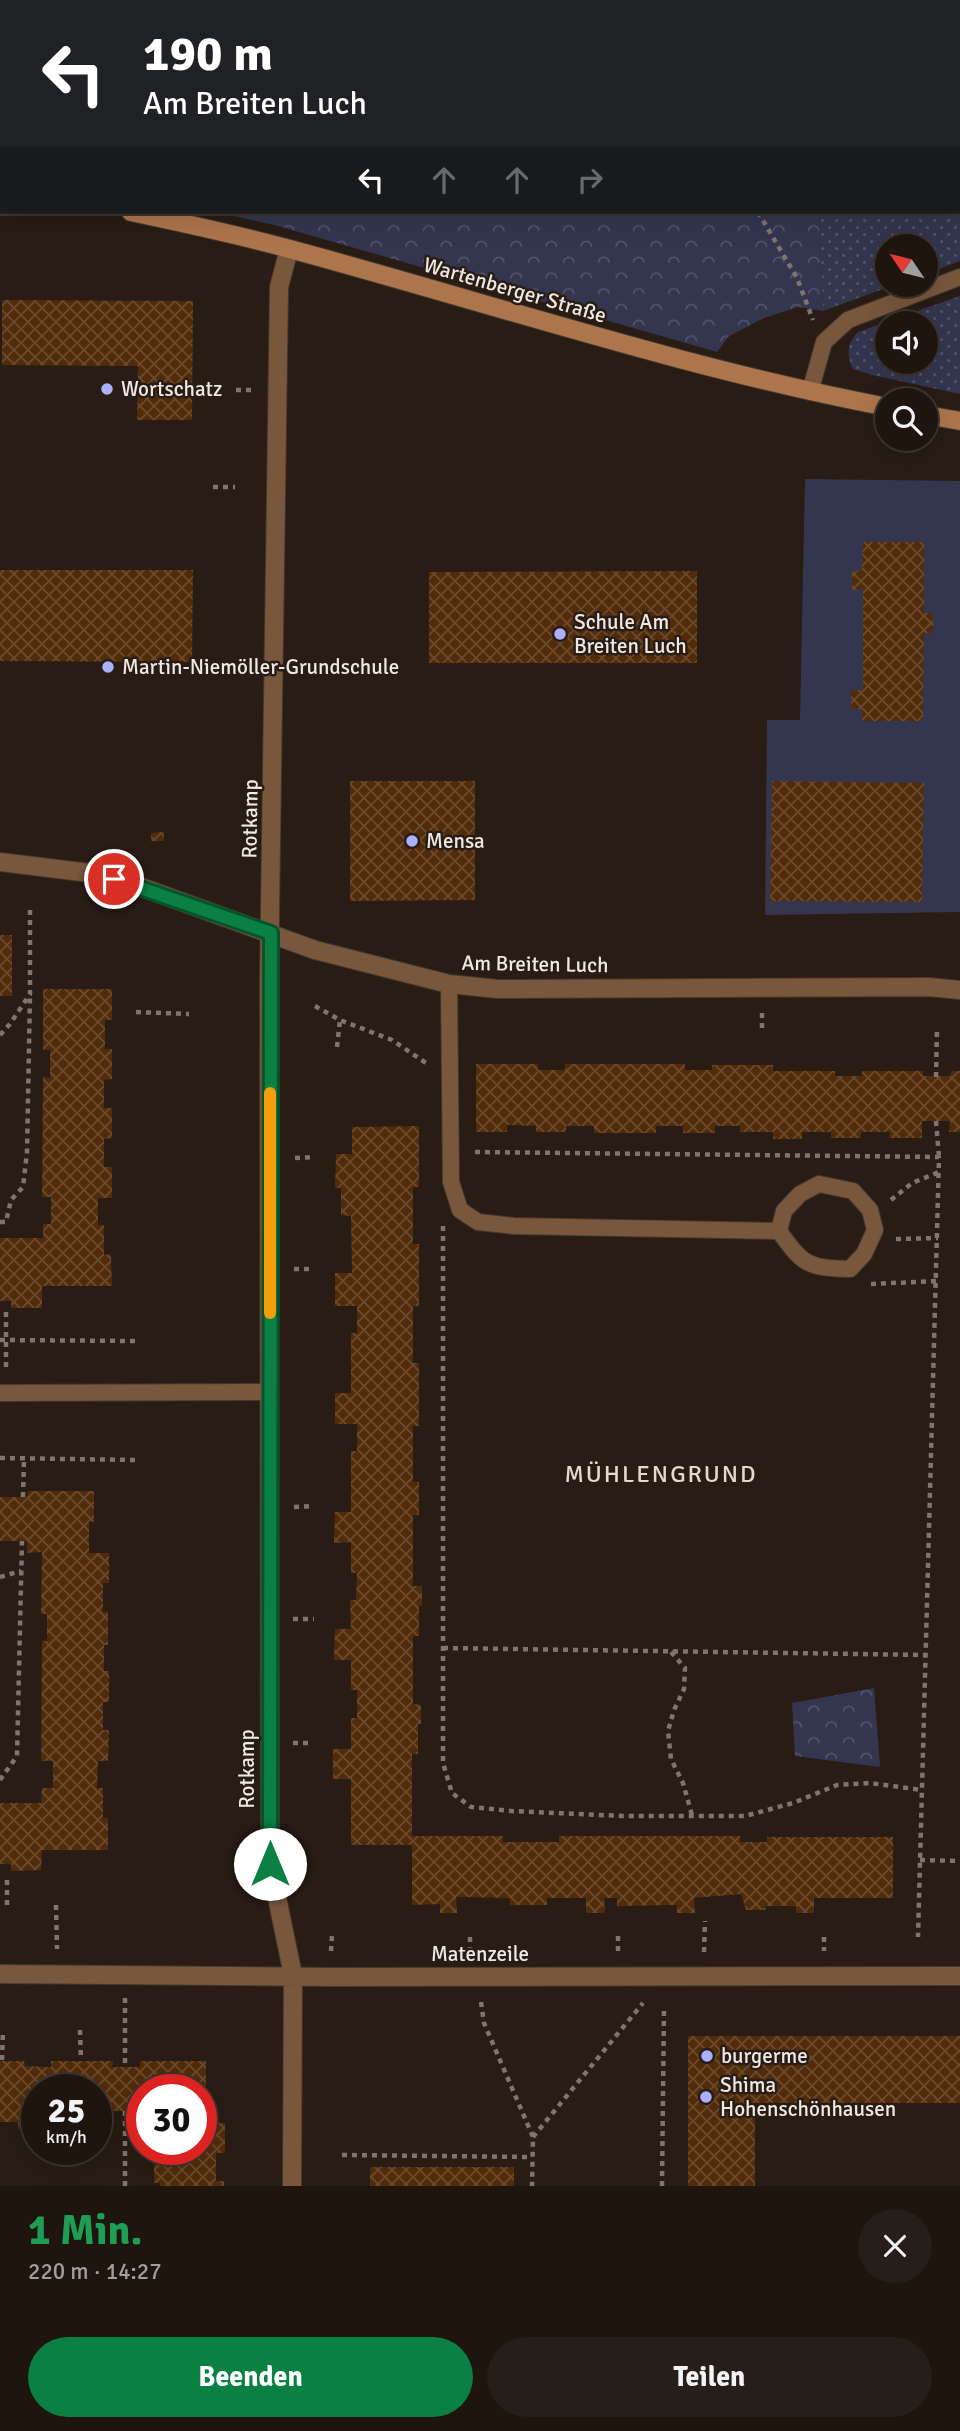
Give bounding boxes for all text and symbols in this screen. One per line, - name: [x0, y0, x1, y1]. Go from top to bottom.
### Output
- text: 190 m: [143, 24, 273, 84]
- icon: left: [28, 28, 119, 119]
- text: Am Breiten Luch: [143, 84, 367, 123]
- icon: left: [352, 161, 390, 199]
- icon: ahead: [425, 161, 463, 199]
- icon: ahead: [498, 161, 536, 199]
- icon: right: [571, 161, 609, 199]
- north arrow: [875, 234, 938, 298]
- map controls: [875, 234, 938, 451]
- street label: Wartenberger Straße: [421, 251, 609, 329]
- button: sound: [875, 311, 938, 374]
- place label: Wortschatz: [121, 376, 222, 402]
- marker: Wortschatz: [99, 381, 115, 397]
- button: search: [875, 388, 938, 451]
- place label: Schule Am Breiten Luch: [574, 609, 687, 659]
- marker: Schule Am Breiten Luch: [552, 626, 568, 642]
- place label: Martin-Niemöller-Grundschule: [122, 654, 399, 680]
- marker: Martin-Niemöller-Grundschule: [100, 659, 116, 675]
- street label: Rotkamp: [236, 779, 264, 859]
- place label: Mensa: [426, 828, 485, 854]
- marker: Mensa: [404, 833, 420, 849]
- pin: [84, 849, 144, 909]
- icon: arrive: [95, 860, 133, 898]
- street label: Am Breiten Luch: [461, 950, 609, 978]
- district label: MÜHLENGRUND: [564, 1459, 758, 1489]
- street label: Rotkamp: [234, 1729, 260, 1809]
- position arrow: [233, 1827, 307, 1901]
- street label: Matenzeile: [431, 1941, 529, 1967]
- place label: burgerme: [721, 2043, 808, 2069]
- marker: burgerme: [699, 2048, 715, 2064]
- place label: Shima Hohenschönhausen: [720, 2072, 896, 2122]
- speed limit sign: 30: [126, 2074, 217, 2165]
- text: 25: [48, 2089, 85, 2132]
- marker: Shima Hohenschönhausen: [698, 2089, 714, 2105]
- text: km/h: [46, 2126, 87, 2148]
- text: 1 Min.: [28, 2205, 142, 2256]
- button: close: [858, 2209, 932, 2283]
- text: 220 m · 14:27: [28, 2257, 162, 2286]
- button: Beenden: [28, 2337, 473, 2417]
- button: Teilen: [487, 2337, 932, 2417]

